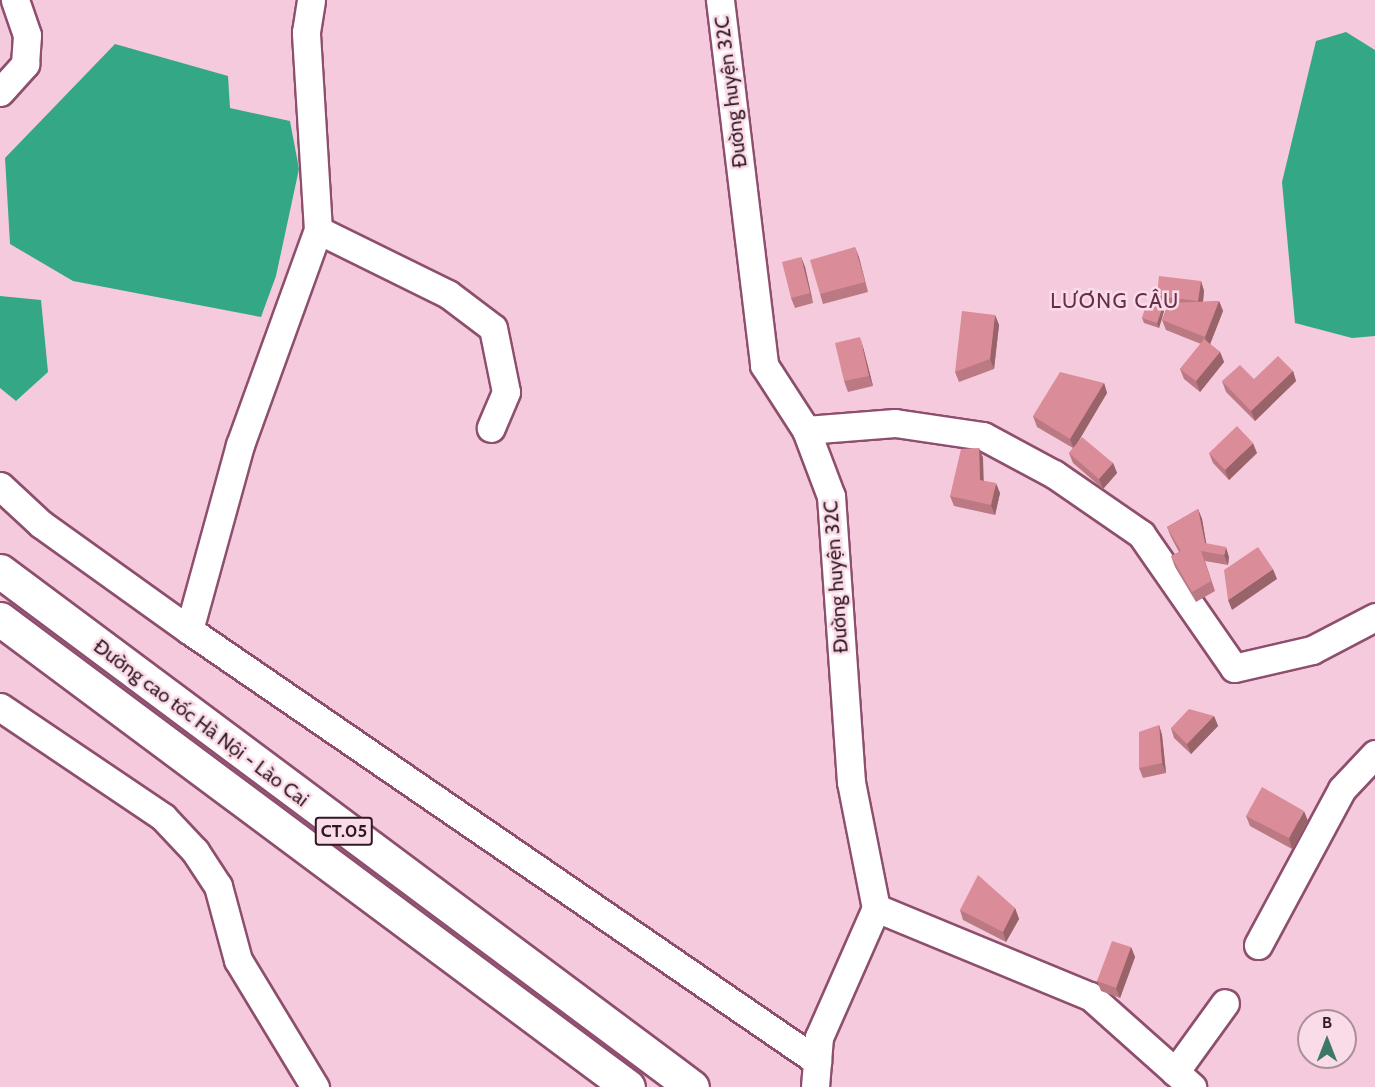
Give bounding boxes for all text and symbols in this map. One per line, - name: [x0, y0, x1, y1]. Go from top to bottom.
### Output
- street label: Đường huyện 32C: [710, 15, 752, 169]
- district label: LƯƠNG CÂU: [1050, 288, 1180, 314]
- street label: Đường huyện 32C: [819, 500, 853, 654]
- street label: Đường cao tốc Hà Nội - Lào Cai: [89, 634, 313, 812]
- road number: CT.05: [314, 816, 374, 846]
- north arrow: [1297, 1009, 1357, 1069]
- text: B: [1322, 1013, 1332, 1032]

